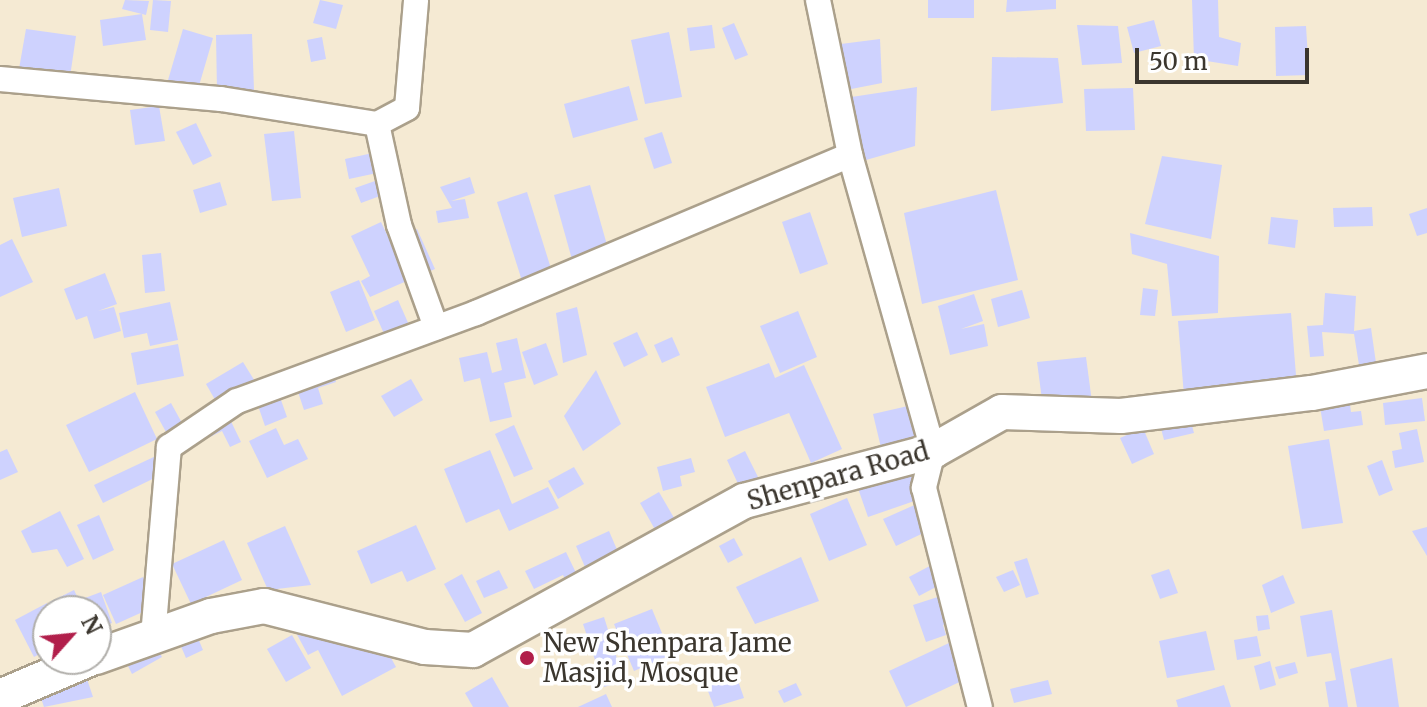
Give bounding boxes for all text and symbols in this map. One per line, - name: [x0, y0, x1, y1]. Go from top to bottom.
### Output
- scale bar: [1139, 32, 1313, 82]
- text: 50 m: [1149, 46, 1208, 77]
- street label: Shenpara Road: [744, 435, 932, 517]
- north arrow: [32, 595, 112, 675]
- text: N: [75, 611, 108, 639]
- place label: New Shenpara Jame Masjid, Mosque: [543, 627, 792, 688]
- marker: New Shenpara Jame Masjid, Mosque: [518, 649, 536, 667]

